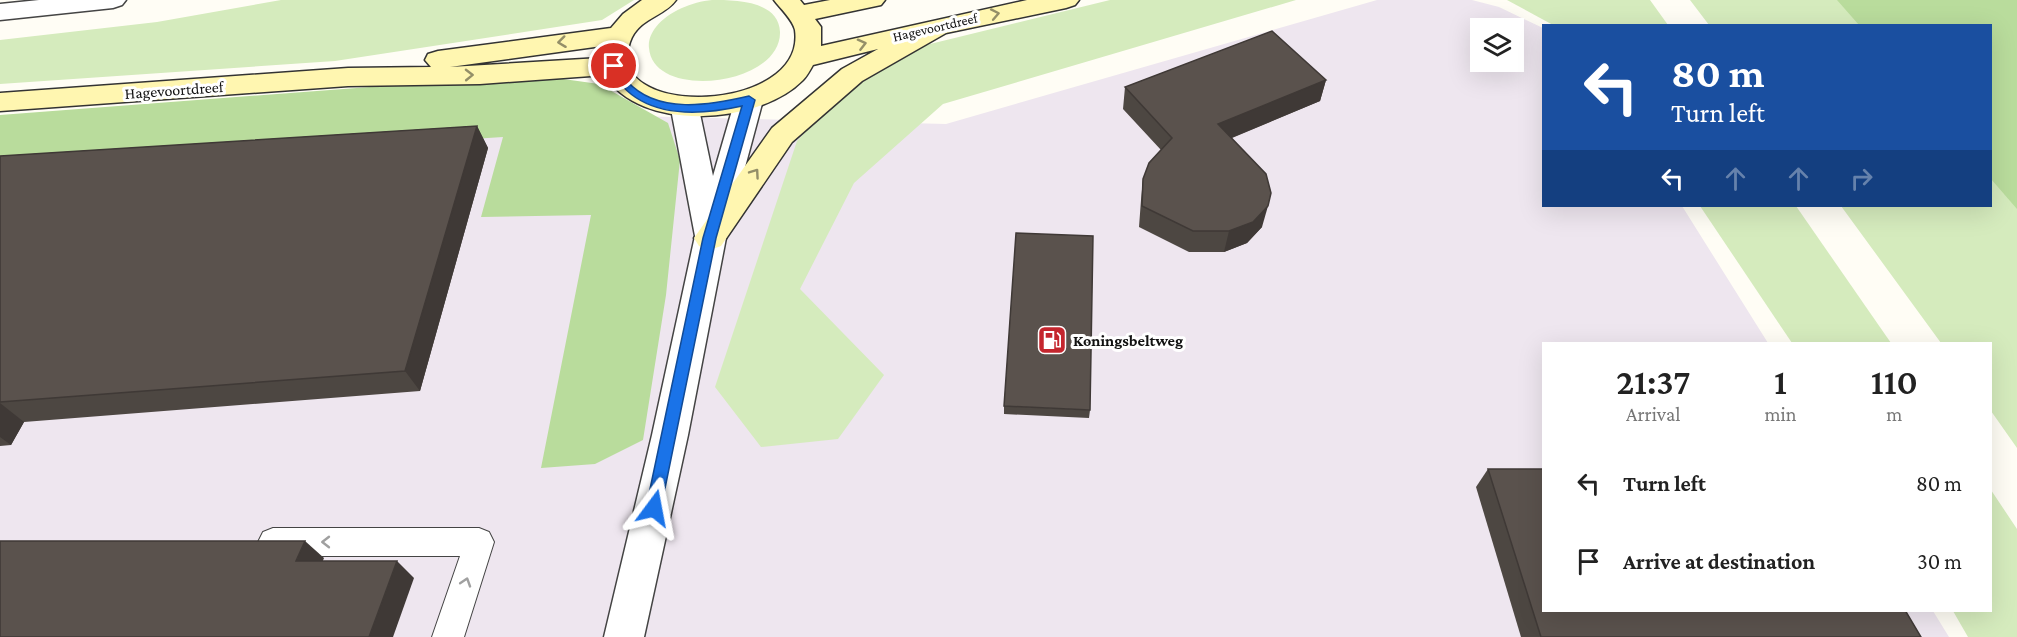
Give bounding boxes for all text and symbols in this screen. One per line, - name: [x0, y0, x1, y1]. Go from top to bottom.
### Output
- one-way arrow: [990, 8, 1000, 21]
- street label: Hagevoortdreef: [891, 9, 980, 45]
- map controls: [1470, 18, 1524, 72]
- button: layers: [1470, 18, 1524, 72]
- one-way arrow: [557, 35, 566, 48]
- one-way arrow: [857, 39, 867, 52]
- pin: [588, 40, 639, 91]
- icon: left: [1572, 48, 1650, 126]
- icon: arrive: [597, 49, 630, 82]
- text: 80 m: [1671, 49, 1765, 96]
- one-way arrow: [465, 69, 474, 81]
- street label: Hagevoortdreef: [124, 78, 225, 103]
- text: Turn left: [1671, 98, 1765, 128]
- icon: left: [1656, 162, 1689, 195]
- icon: ahead: [1719, 162, 1752, 195]
- icon: ahead: [1782, 162, 1815, 195]
- icon: right: [1845, 162, 1878, 195]
- one-way arrow: [748, 169, 759, 180]
- fuel station icon: Koningsbeltweg: [1036, 324, 1068, 356]
- place label: Koningsbeltweg: [1073, 332, 1183, 349]
- text: 21:37: [1616, 362, 1690, 402]
- text: 1: [1774, 362, 1787, 402]
- text: 110: [1871, 362, 1918, 402]
- text: Arrival: [1626, 403, 1680, 425]
- text: min: [1765, 403, 1797, 425]
- text: m: [1886, 403, 1902, 425]
- icon: left: [1572, 467, 1605, 500]
- text: Turn left: [1623, 471, 1706, 496]
- text: 80 m: [1916, 471, 1962, 496]
- position arrow: [622, 476, 686, 540]
- one-way arrow: [321, 536, 330, 548]
- icon: arrive: [1572, 545, 1605, 578]
- text: Arrive at destination: [1623, 549, 1815, 574]
- text: 30 m: [1917, 549, 1962, 574]
- one-way arrow: [459, 577, 471, 587]

